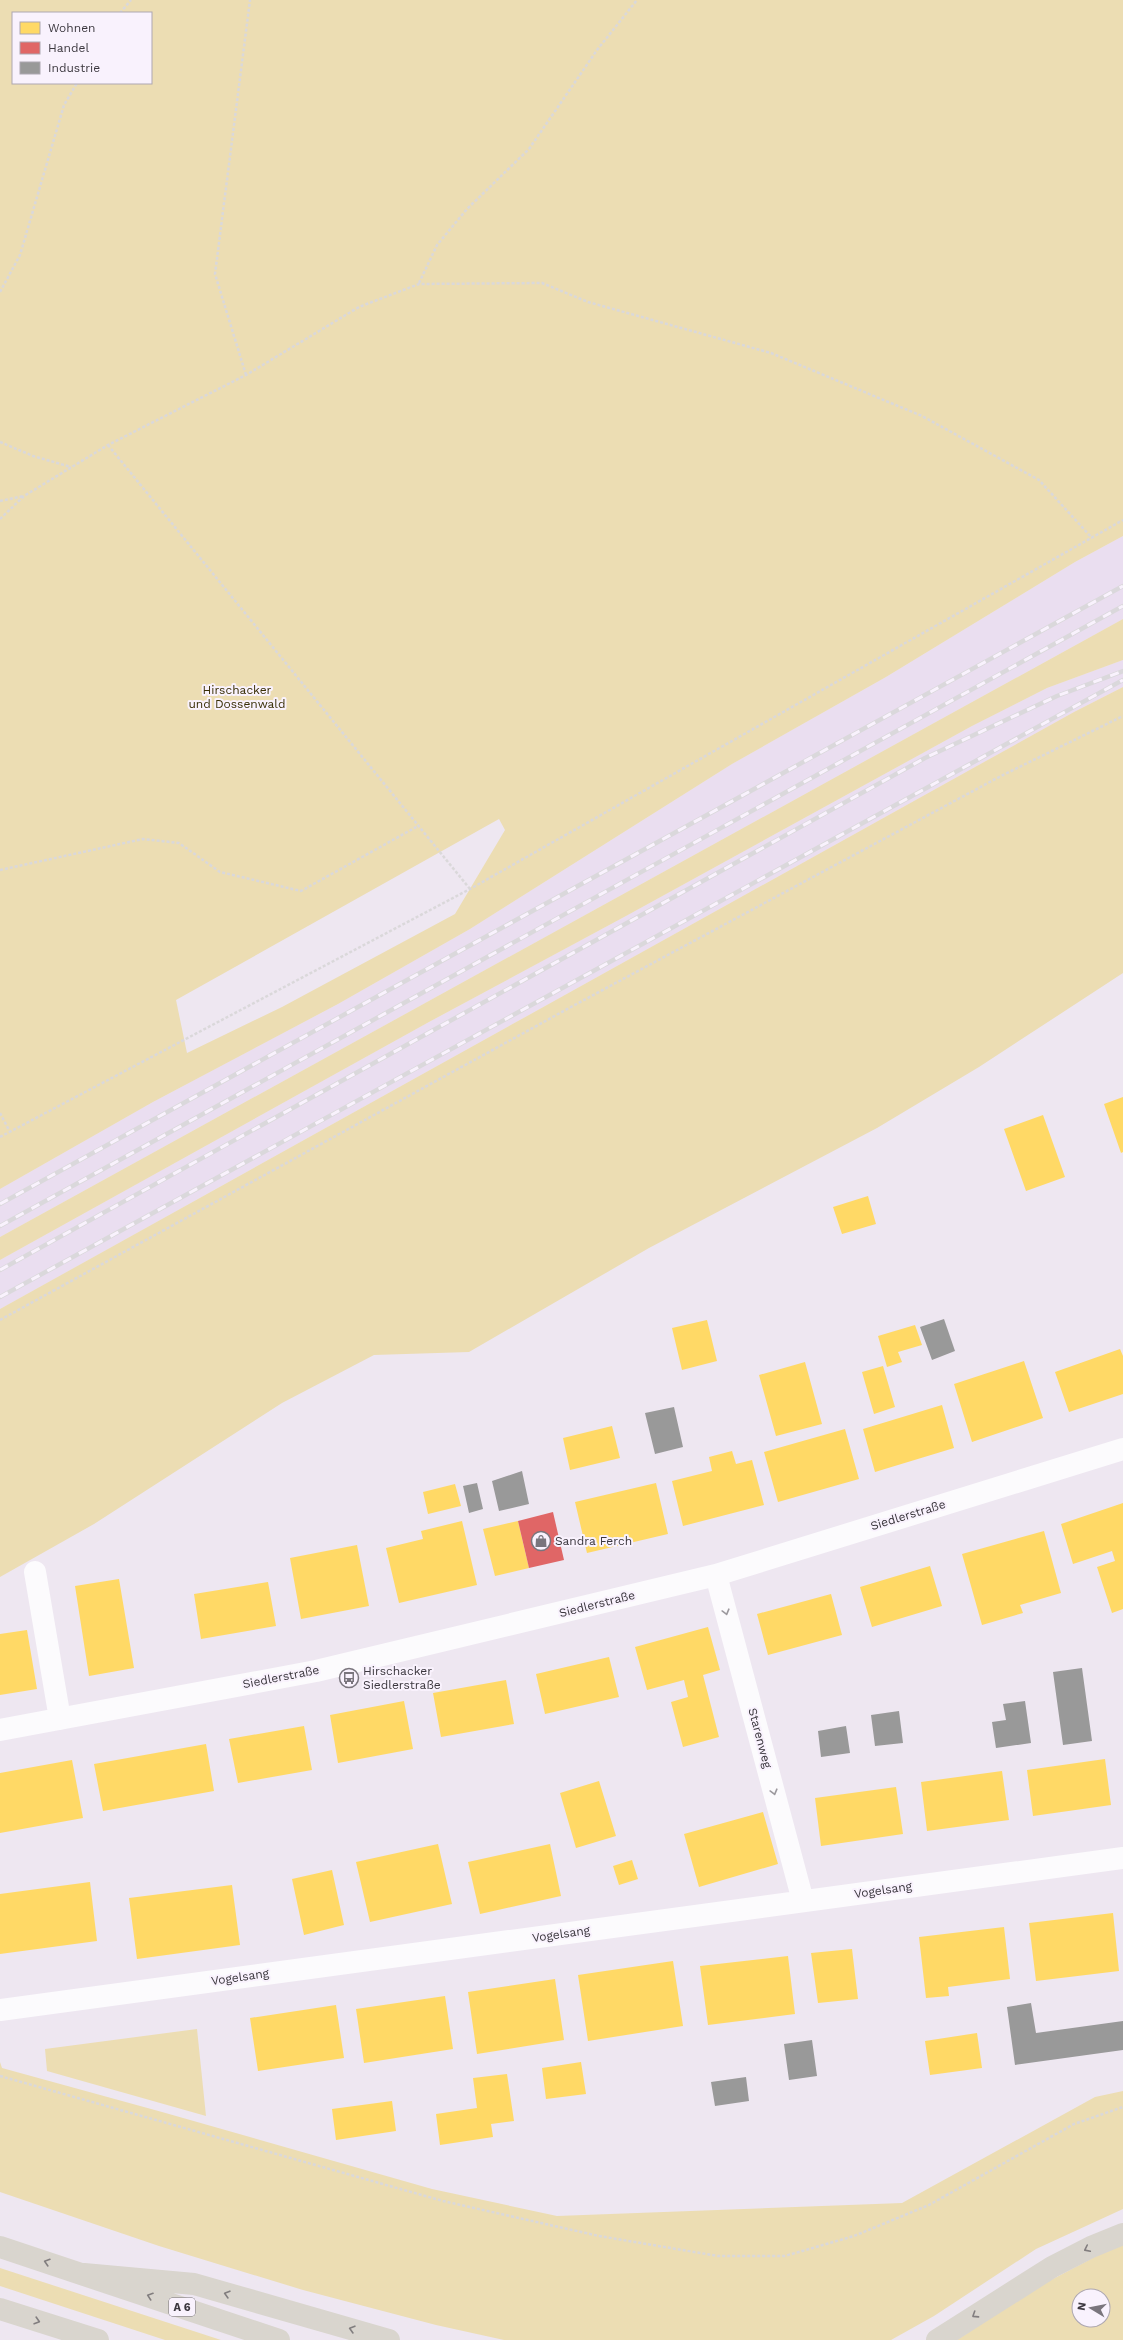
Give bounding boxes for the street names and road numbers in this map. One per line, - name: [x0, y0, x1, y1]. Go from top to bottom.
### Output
- street label: Siedlerstraße: [869, 1497, 947, 1533]
- street label: Siedlerstraße: [558, 1588, 636, 1620]
- street label: Siedlerstraße: [242, 1663, 321, 1691]
- street label: Starenweg: [745, 1706, 775, 1770]
- street label: Vogelsang: [853, 1879, 913, 1901]
- street label: Vogelsang: [531, 1923, 591, 1945]
- street label: Vogelsang: [210, 1966, 270, 1988]
- road number: A 6: [169, 2298, 195, 2316]

